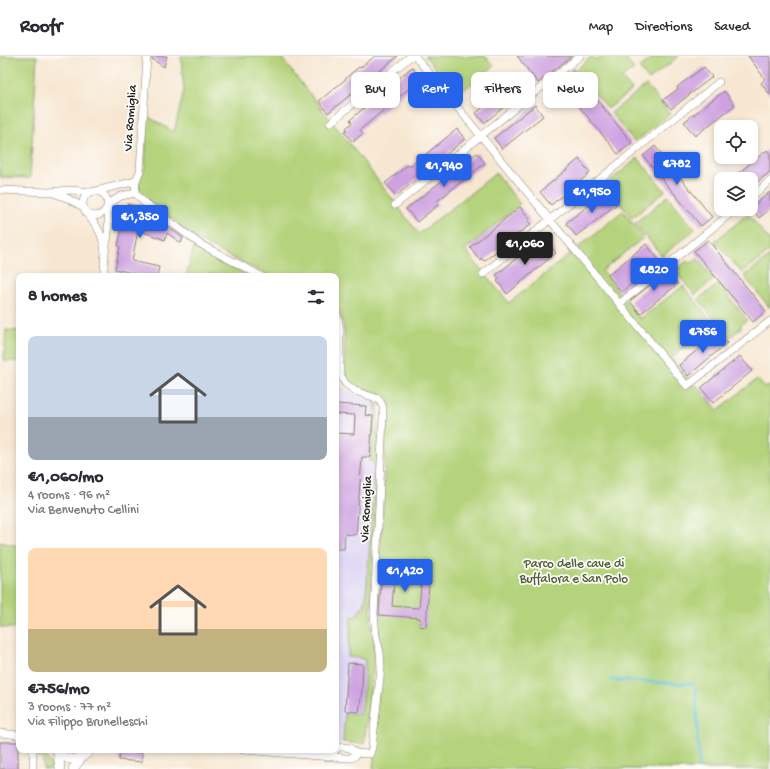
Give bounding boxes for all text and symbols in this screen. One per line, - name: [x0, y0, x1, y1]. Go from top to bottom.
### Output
- text: Roofr: [20, 16, 62, 39]
- text: Map: [589, 19, 613, 36]
- text: Directions: [635, 19, 692, 36]
- text: Saved: [714, 19, 750, 36]
- chip: Buy: [351, 72, 400, 108]
- chip: Rent: [408, 72, 463, 108]
- chip: Filters: [471, 72, 535, 108]
- chip: New: [543, 72, 598, 108]
- street label: Via Romiglia: [121, 84, 141, 153]
- map controls: [714, 120, 758, 216]
- button: locate: [714, 120, 758, 164]
- pin: €782: [653, 152, 701, 186]
- pin: €1,940: [411, 154, 477, 188]
- text: €782: [663, 157, 691, 172]
- text: €1,940: [425, 159, 463, 174]
- button: layers: [714, 172, 758, 216]
- pin: €1,950: [559, 180, 625, 214]
- text: €1,950: [573, 185, 611, 200]
- pin: €1,350: [107, 205, 173, 239]
- text: €1,350: [121, 210, 159, 225]
- pin: €1,060: [492, 232, 558, 266]
- text: €1,060: [506, 237, 544, 252]
- pin: €820: [630, 258, 678, 292]
- text: €820: [640, 263, 668, 278]
- icon: filters: [305, 286, 327, 308]
- text: 8 homes: [28, 287, 86, 307]
- pin: €756: [679, 320, 727, 354]
- text: €756: [689, 325, 717, 340]
- icon: home: [142, 362, 214, 434]
- text: €1,060/mo: [28, 468, 103, 488]
- street label: Via Romiglia: [358, 475, 376, 543]
- text: 4 rooms · 96 m²: [28, 488, 110, 503]
- text: Via Benvenuto Cellini: [28, 503, 139, 518]
- park label: Parco delle cave di Buffalora e San Polo: [519, 557, 628, 587]
- pin: €1,420: [372, 559, 438, 593]
- text: €1,420: [387, 564, 423, 579]
- icon: home: [142, 574, 214, 646]
- text: €756/mo: [28, 680, 90, 700]
- text: 3 rooms · 77 m²: [28, 700, 111, 715]
- text: Via Filippo Brunelleschi: [28, 715, 148, 730]

